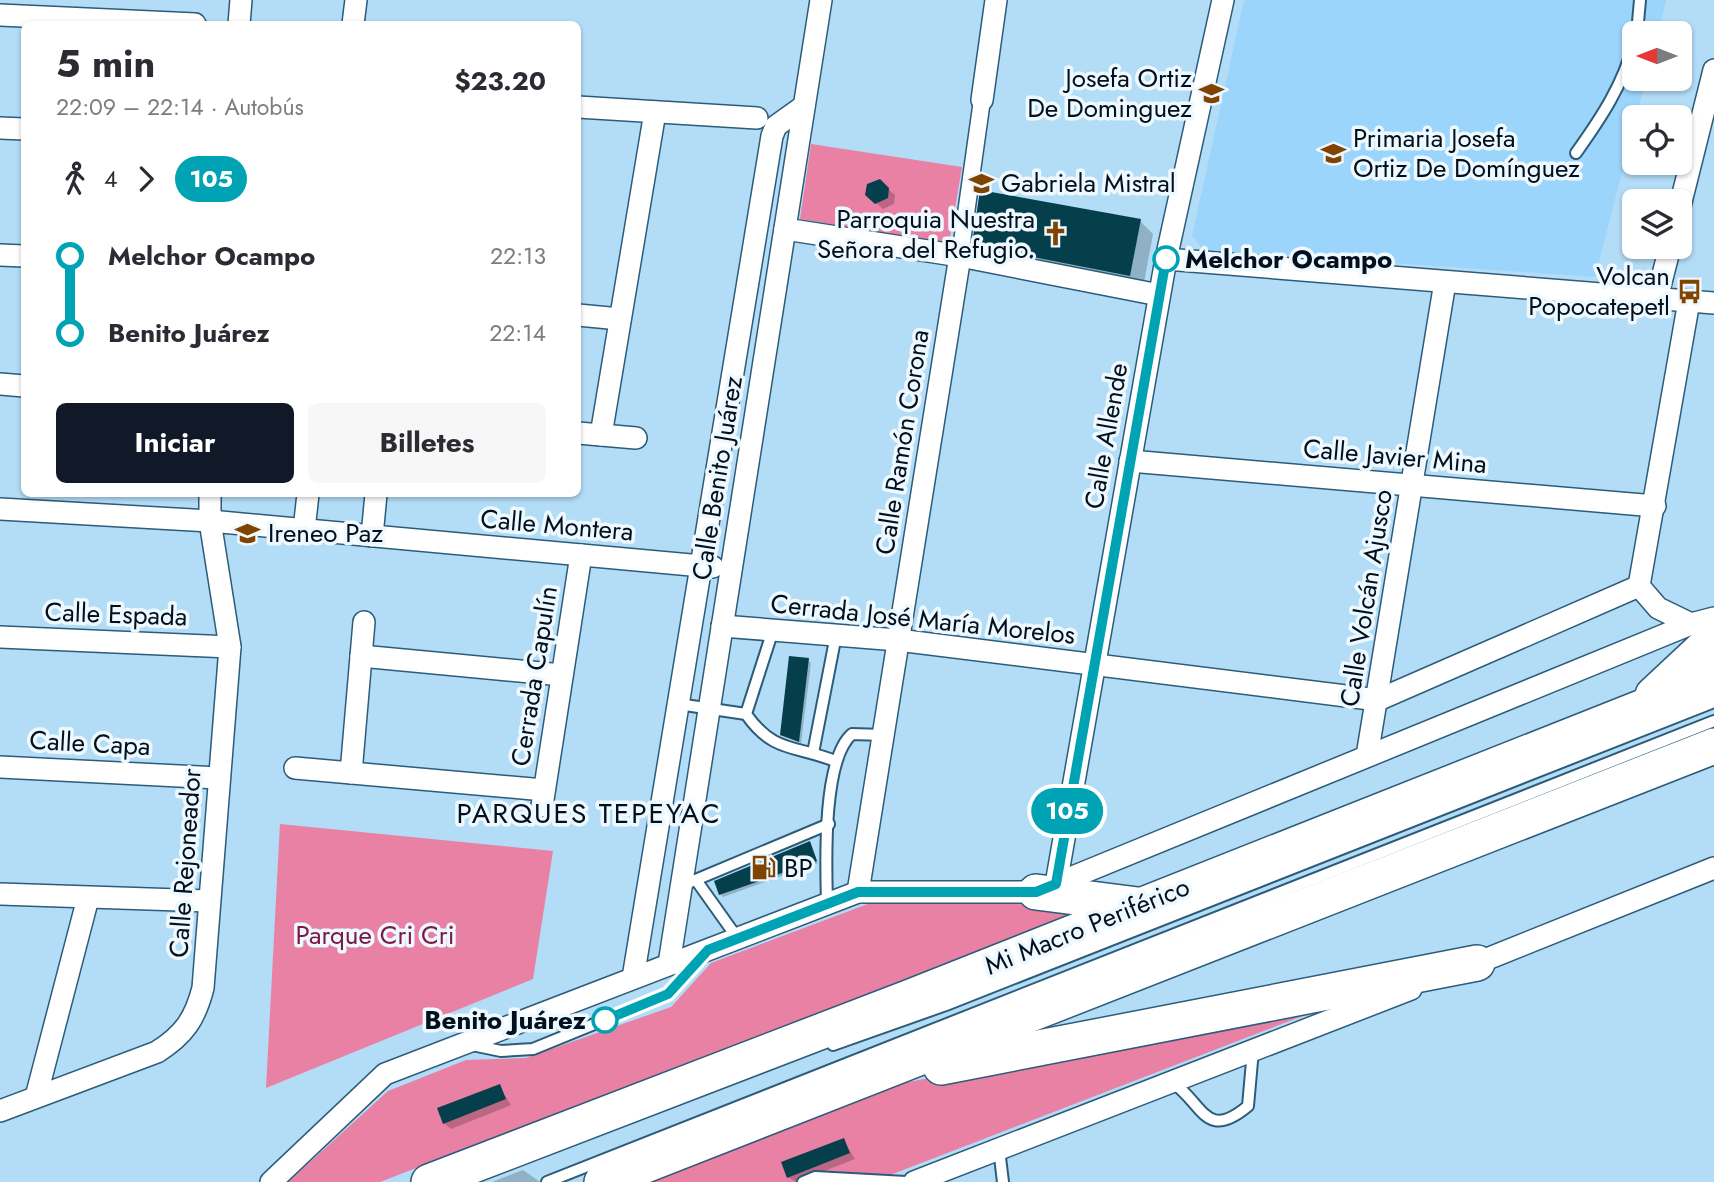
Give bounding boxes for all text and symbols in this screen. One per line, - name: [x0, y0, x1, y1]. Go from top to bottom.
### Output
- north arrow: [1622, 21, 1692, 91]
- map controls: [1622, 21, 1692, 259]
- text: 5 min: [56, 36, 155, 91]
- place label: Josefa Ortiz De Dominguez: [1027, 59, 1192, 127]
- text: $23.20: [454, 62, 546, 100]
- school or university icon: Josefa Ortiz De Dominguez: [1198, 79, 1226, 107]
- text: 22:09 – 22:14 · Autobús: [56, 90, 304, 124]
- button: locate: [1622, 105, 1692, 175]
- place label: Primaria Josefa Ortiz De Domínguez: [1353, 119, 1580, 187]
- school or university icon: Primaria Josefa Ortiz De Domínguez: [1319, 139, 1347, 167]
- icon: walk: [56, 160, 94, 198]
- icon: forward: [127, 160, 165, 198]
- text: 105: [189, 161, 233, 196]
- text: 4: [104, 162, 117, 196]
- place label: Gabriela Mistral: [1001, 164, 1176, 202]
- school or university icon: Gabriela Mistral: [967, 169, 995, 197]
- button: layers: [1622, 189, 1692, 259]
- place label: Parroquia Nuestra Señora del Refugio.: [817, 200, 1035, 268]
- church icon: Parroquia Nuestra Señora del Refugio.: [1041, 220, 1069, 248]
- text: Melchor Ocampo: [108, 237, 315, 275]
- text: 22:13: [490, 239, 546, 273]
- place label: Melchor Ocampo: [1185, 240, 1392, 278]
- marker: Melchor Ocampo: [1153, 246, 1179, 272]
- place label: Volcan Popocatepetl: [1528, 257, 1670, 325]
- bus stop icon: Volcan Popocatepetl: [1676, 277, 1704, 305]
- text: Benito Juárez: [108, 314, 270, 352]
- text: 22:14: [489, 316, 546, 350]
- street label: Calle Ramón Corona: [865, 327, 939, 557]
- street label: Calle Allende: [1074, 360, 1138, 512]
- street label: Calle Benito Juárez: [682, 373, 752, 583]
- button: Iniciar: [56, 403, 294, 483]
- button: Billetes: [308, 403, 546, 483]
- street label: Calle Javier Mina: [1302, 429, 1488, 483]
- street label: Calle Volcán Ajusco: [1330, 487, 1402, 709]
- street label: Calle Montera: [479, 499, 635, 551]
- place label: Ireneo Paz: [268, 514, 383, 552]
- school or university icon: Ireneo Paz: [234, 519, 262, 547]
- street label: Cerrada Capulín: [501, 583, 567, 769]
- street label: Cerrada José María Morelos: [769, 584, 1077, 654]
- street label: Calle Espada: [44, 593, 188, 635]
- street label: Calle Capa: [29, 721, 151, 765]
- street label: Calle Rejoneador: [159, 767, 211, 959]
- line badge: 105: [1027, 788, 1107, 834]
- district label: PARQUES TEPEYAC: [456, 793, 722, 834]
- text: 105: [1045, 793, 1089, 828]
- place label: BP: [784, 849, 813, 887]
- fuel station icon: BP: [750, 854, 778, 882]
- street label: Mi Macro Periférico: [979, 868, 1195, 984]
- park label: Parque Cri Cri: [296, 916, 454, 954]
- place label: Benito Juárez: [424, 1001, 586, 1039]
- marker: Benito Juárez: [592, 1007, 618, 1033]

